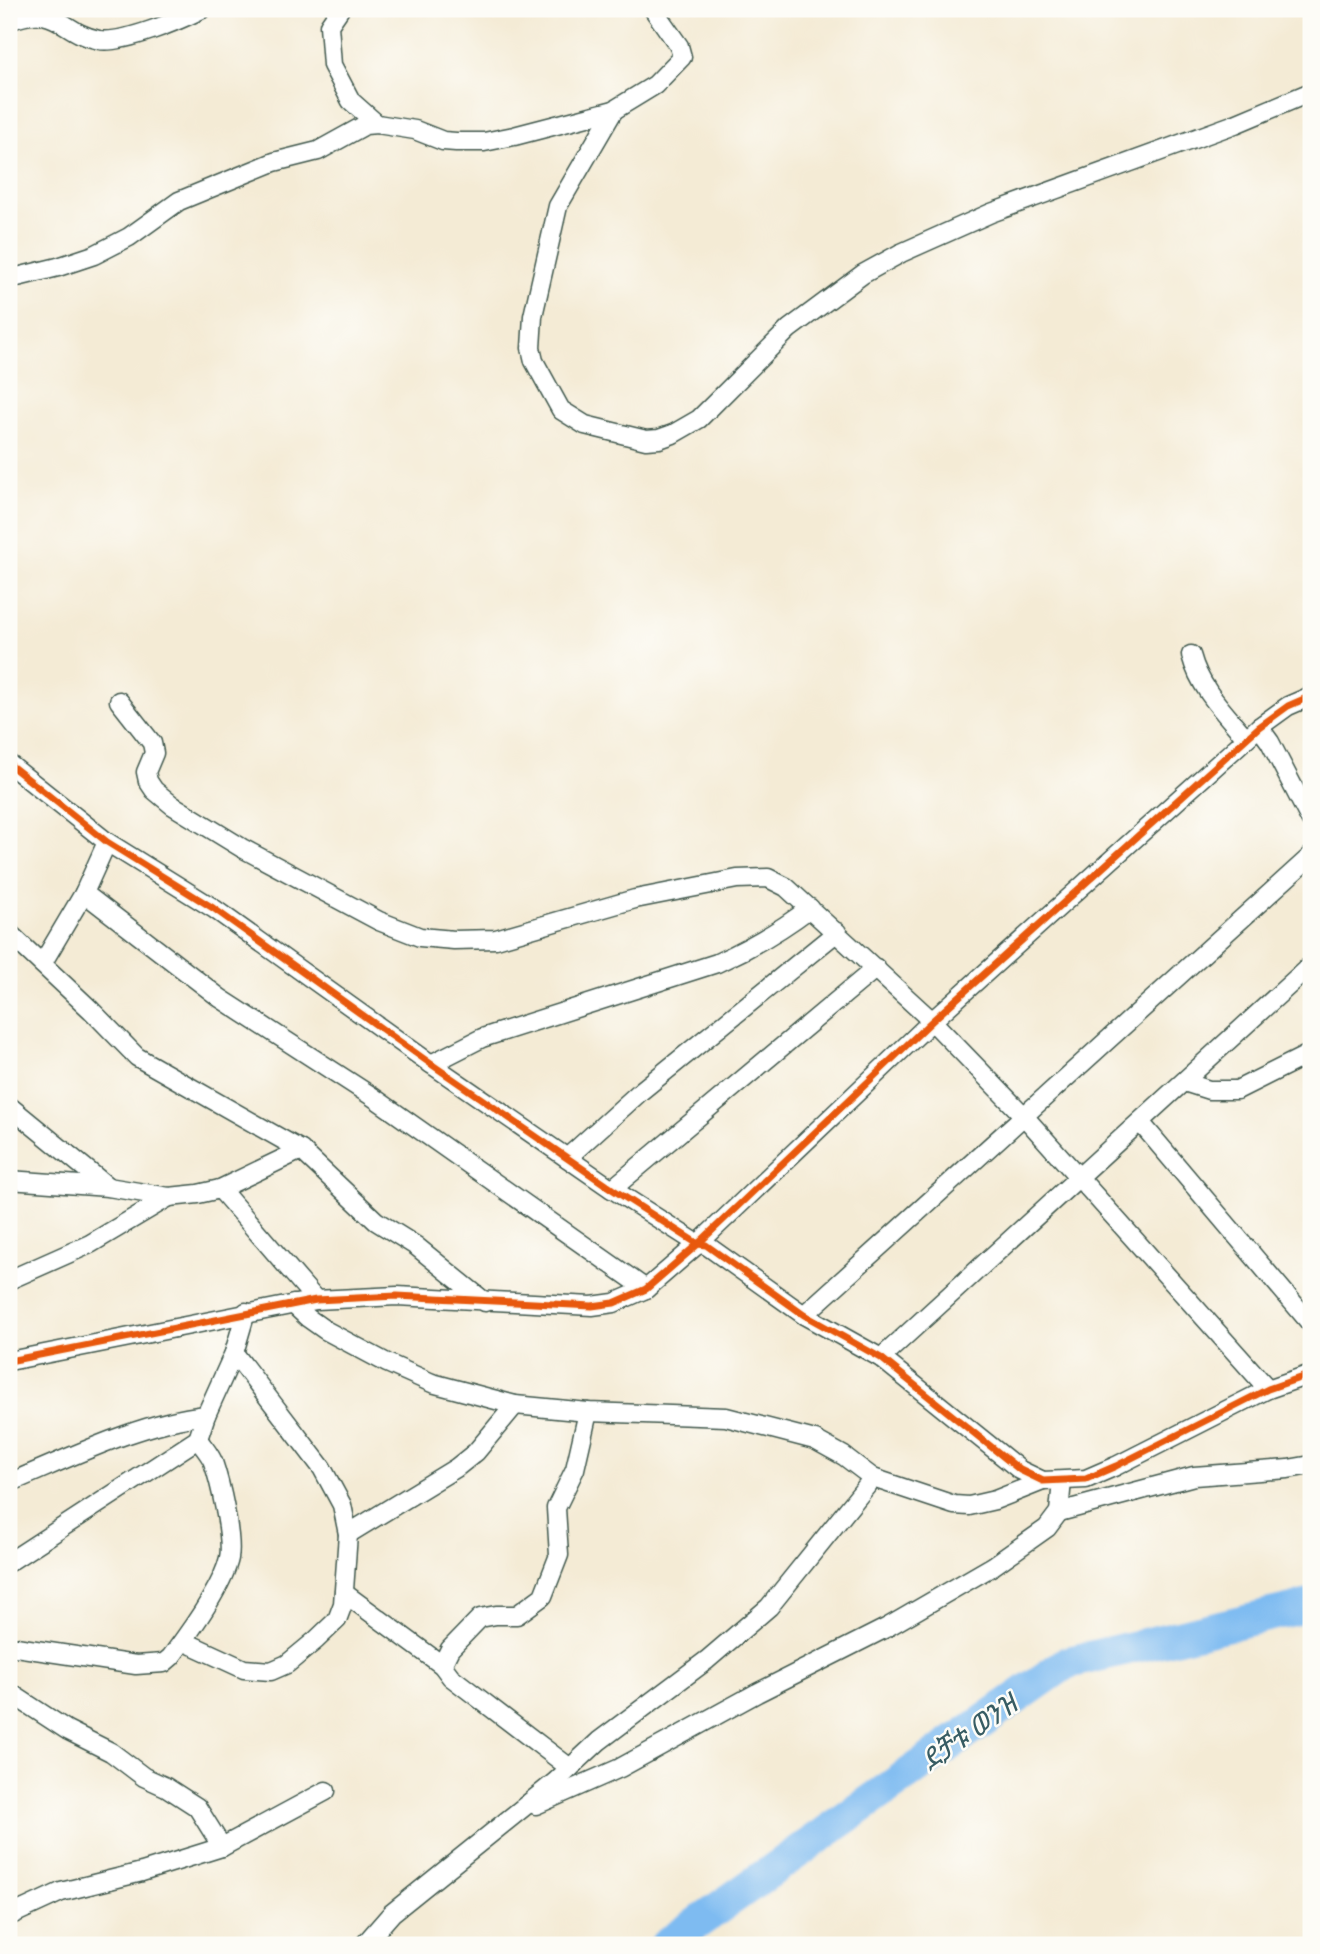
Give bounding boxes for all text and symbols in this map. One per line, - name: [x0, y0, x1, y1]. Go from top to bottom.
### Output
- water label: ደቻቱ ወንዝ: [914, 1685, 1026, 1777]

